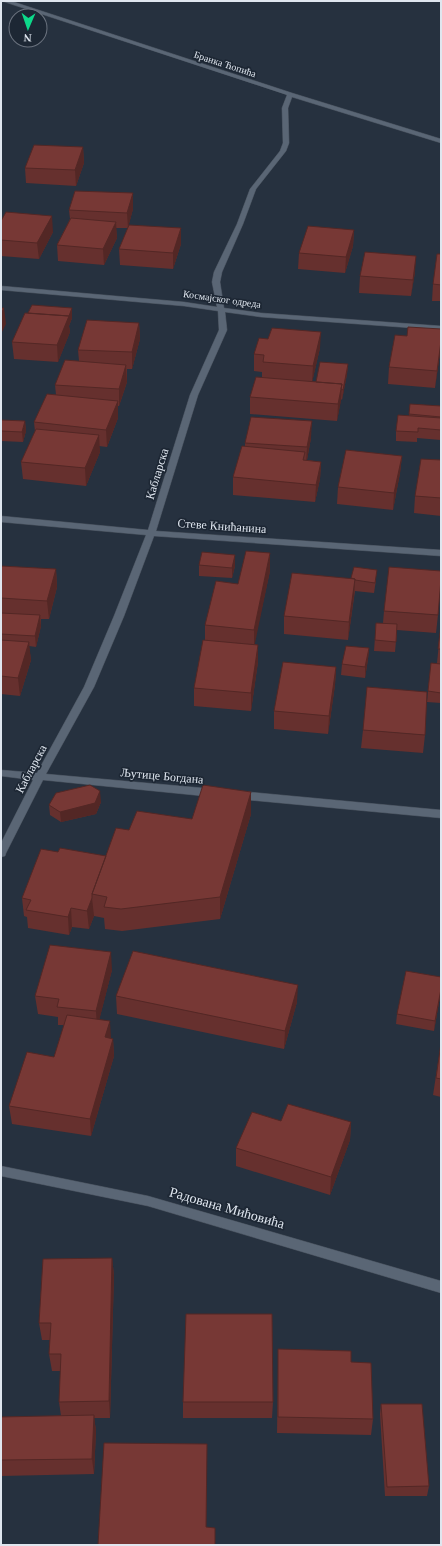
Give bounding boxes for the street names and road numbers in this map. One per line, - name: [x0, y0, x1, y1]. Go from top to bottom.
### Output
- street label: Бранка Ћопића: [193, 49, 258, 79]
- street label: Космајског одреда: [182, 288, 262, 310]
- street label: Кабларска: [143, 446, 172, 501]
- street label: Стеве Книћанина: [177, 516, 268, 536]
- street label: Кабларска: [12, 742, 50, 796]
- street label: Љутице Богдана: [120, 765, 205, 787]
- street label: Радована Мићовића: [168, 1184, 287, 1232]

